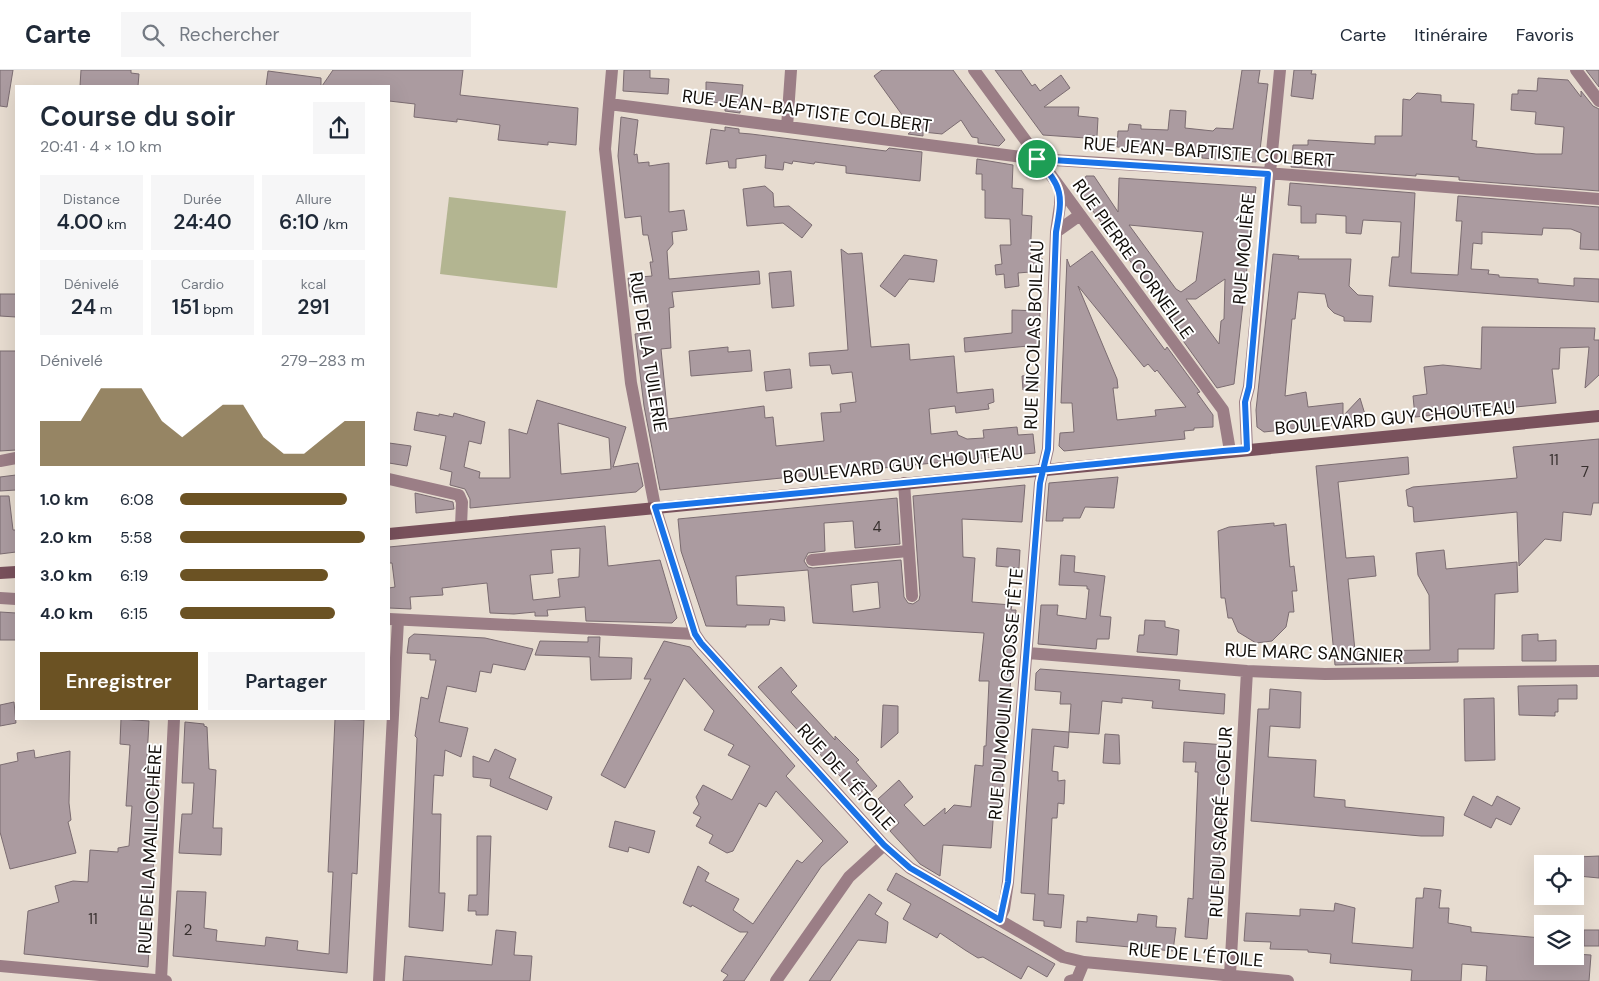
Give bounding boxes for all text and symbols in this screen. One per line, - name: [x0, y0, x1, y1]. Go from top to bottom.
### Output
- search box: [121, 12, 471, 57]
- text: Carte: [25, 19, 91, 50]
- icon: search: [139, 21, 167, 49]
- text: Rechercher: [179, 22, 280, 47]
- text: Carte: [1340, 23, 1386, 47]
- text: Itinéraire: [1414, 23, 1488, 47]
- text: Favoris: [1516, 23, 1574, 47]
- street label: RUE JEAN-BAPTISTE COLBERT: [681, 84, 933, 138]
- text: Course du soir: [40, 98, 235, 135]
- button: share: [313, 102, 365, 154]
- street label: RUE JEAN-BAPTISTE COLBERT: [1083, 131, 1335, 173]
- text: 20:41 · 4 × 1.0 km: [40, 136, 162, 157]
- pin: [1016, 138, 1058, 180]
- icon: arrive: [1023, 145, 1051, 173]
- street label: RUE PIERRE CORNEILLE: [1067, 174, 1199, 344]
- text: Distance: [63, 190, 120, 208]
- text: Durée: [183, 190, 222, 208]
- text: Allure: [295, 190, 332, 208]
- street label: RUE MOLIÈRE: [1227, 193, 1261, 305]
- text: 4.00: [56, 208, 103, 236]
- text: 24:40: [173, 208, 232, 236]
- text: 6:10: [279, 208, 319, 236]
- text: km: [103, 215, 127, 233]
- text: /km: [319, 215, 348, 233]
- street label: RUE NICOLAS BOILEAU: [1019, 240, 1049, 430]
- street label: RUE DE LA TUILERIE: [623, 270, 673, 434]
- text: Dénivelé: [64, 275, 119, 293]
- text: Cardio: [181, 275, 224, 293]
- text: kcal: [301, 275, 326, 293]
- text: 24: [71, 293, 96, 321]
- text: 151: [172, 293, 199, 321]
- text: 291: [297, 293, 330, 321]
- text: m: [96, 300, 112, 318]
- text: bpm: [199, 300, 233, 318]
- text: Dénivelé: [40, 350, 103, 371]
- text: 279–283 m: [281, 350, 365, 371]
- street label: BOULEVARD GUY CHOUTEAU: [1274, 396, 1516, 440]
- street label: BOULEVARD GUY CHOUTEAU: [782, 440, 1024, 490]
- house number: 11: [1549, 450, 1559, 470]
- house number: 7: [1581, 462, 1589, 482]
- text: 1.0 km: [40, 489, 89, 510]
- text: 6:08: [120, 489, 154, 510]
- house number: 4: [872, 517, 882, 537]
- text: 2.0 km: [40, 527, 92, 548]
- text: 5:58: [120, 527, 152, 548]
- text: 3.0 km: [40, 565, 92, 586]
- text: 6:19: [120, 565, 148, 586]
- street label: RUE DU MOULIN GROSSE TÊTE: [983, 567, 1029, 821]
- text: 4.0 km: [40, 603, 93, 624]
- text: 6:15: [120, 603, 148, 624]
- street label: RUE MARC SANGNIER: [1224, 638, 1404, 668]
- button: Enregistrer: [40, 652, 198, 710]
- button: Partager: [208, 652, 365, 710]
- street label: RUE DE L’ÉTOILE: [792, 719, 900, 835]
- street label: RUE DU SACRÉ-COEUR: [1204, 726, 1238, 918]
- street label: RUE DE LA MAILLOCHÈRE: [133, 743, 167, 955]
- map controls: [1534, 855, 1584, 965]
- button: locate: [1534, 855, 1584, 905]
- house number: 11: [88, 909, 98, 929]
- button: layers: [1534, 915, 1584, 965]
- house number: 2: [184, 920, 192, 940]
- street label: RUE DE L’ÉTOILE: [1127, 937, 1265, 973]

